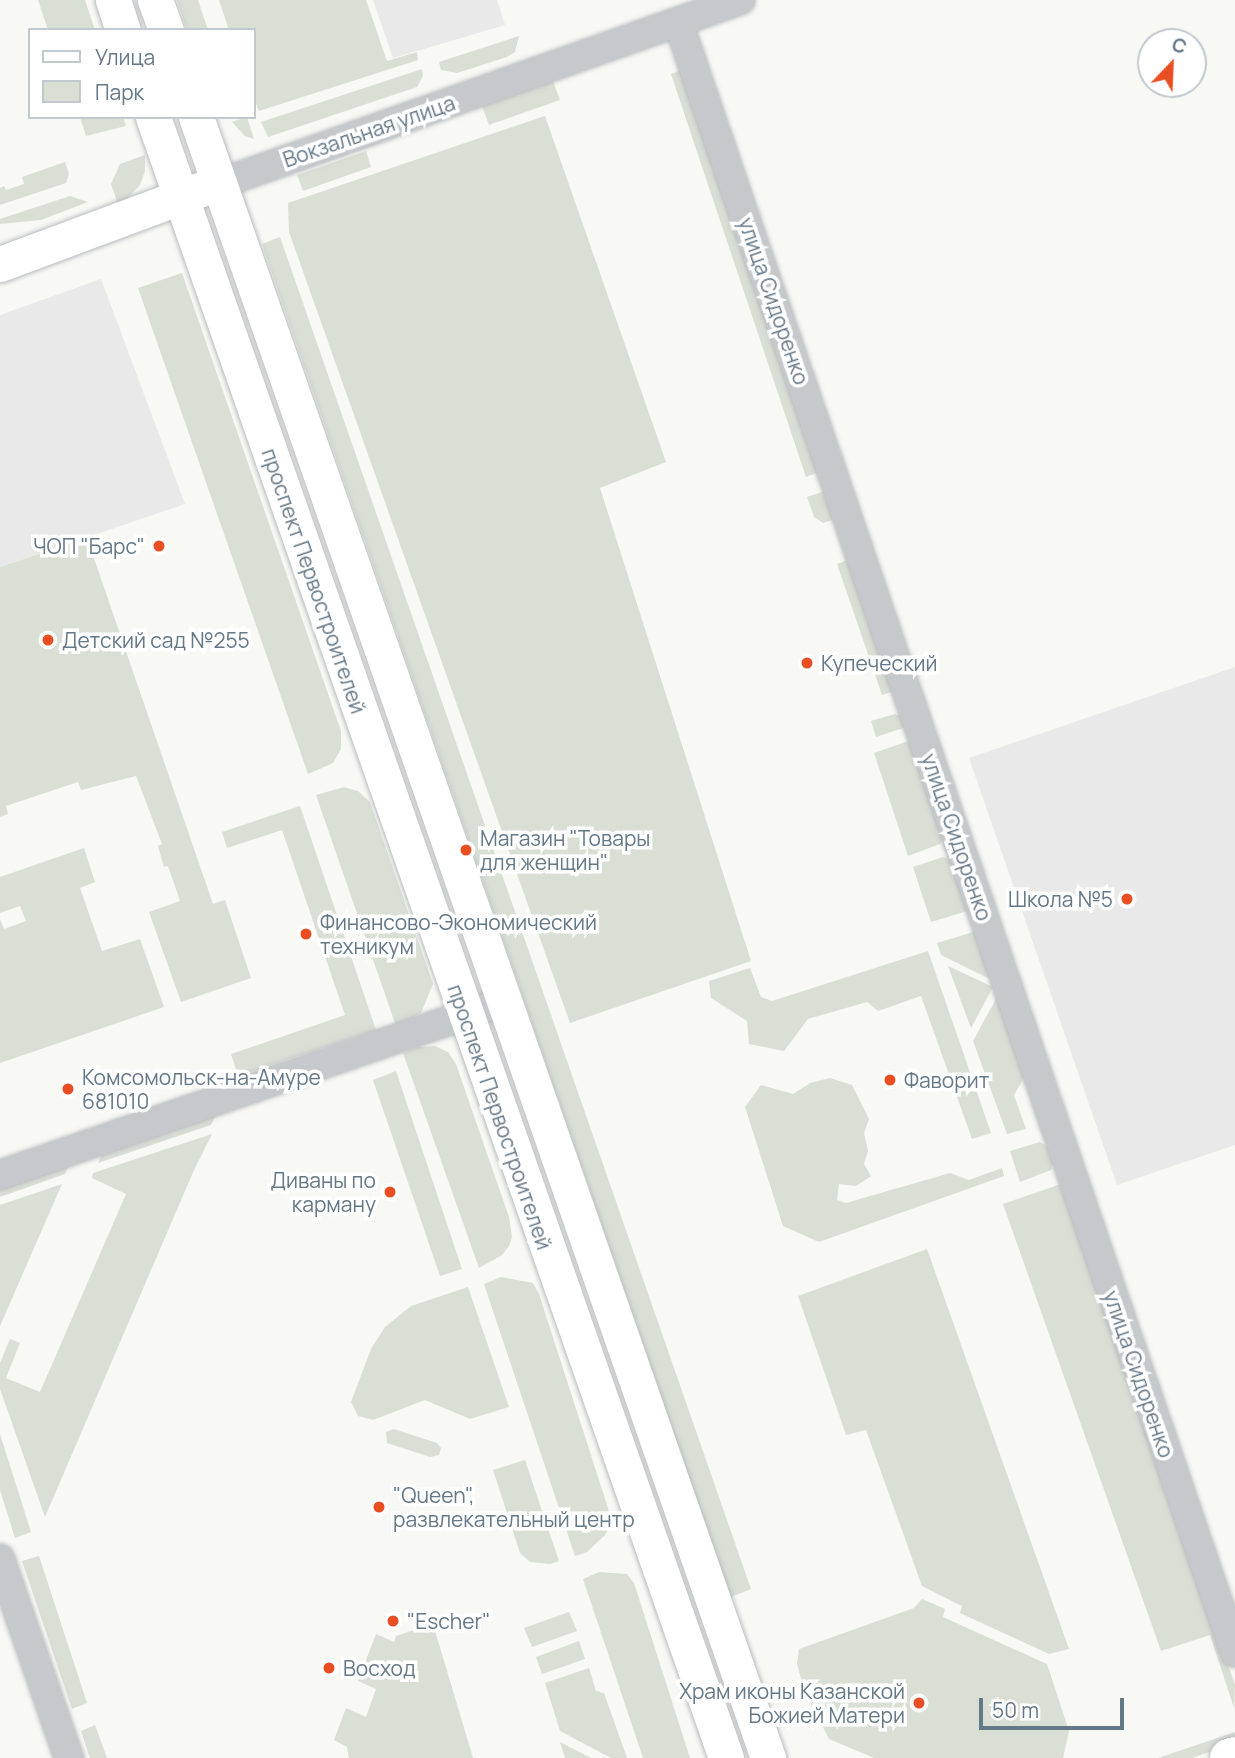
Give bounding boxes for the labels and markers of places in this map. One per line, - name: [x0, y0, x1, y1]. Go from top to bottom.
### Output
- place label: ЧОП "Барс": [33, 533, 145, 559]
- marker: ЧОП "Барс": [151, 538, 167, 554]
- place label: Детский сад №255: [62, 627, 250, 653]
- marker: Детский сад №255: [40, 632, 56, 648]
- place label: Купеческий: [821, 650, 937, 676]
- marker: Купеческий: [799, 655, 815, 671]
- place label: Магазин "Товары для женщин": [480, 825, 650, 875]
- marker: Магазин "Товары для женщин": [458, 842, 474, 858]
- place label: Школа №5: [1008, 886, 1113, 912]
- marker: Школа №5: [1119, 891, 1135, 907]
- place label: Финансово-Экономический техникум: [320, 909, 597, 959]
- marker: Финансово-Экономический техникум: [298, 926, 314, 942]
- place label: Комсомольск-на-Амуре 681010: [82, 1064, 321, 1114]
- place label: Фаворит: [904, 1067, 989, 1093]
- marker: Фаворит: [882, 1072, 898, 1088]
- marker: Комсомольск-на-Амуре 681010: [60, 1081, 76, 1097]
- place label: Диваны по карману: [271, 1167, 376, 1217]
- marker: Диваны по карману: [382, 1184, 398, 1200]
- place label: "Queen", развлекательный центр: [393, 1482, 635, 1532]
- marker: "Queen", развлекательный центр: [371, 1499, 387, 1515]
- place label: "Escher": [407, 1608, 490, 1634]
- marker: "Escher": [385, 1613, 401, 1629]
- place label: Восход: [343, 1655, 416, 1681]
- marker: Восход: [321, 1660, 337, 1676]
- place label: Храм иконы Казанской Божией Матери: [679, 1678, 905, 1728]
- marker: Храм иконы Казанской Божией Матери: [911, 1695, 927, 1711]

